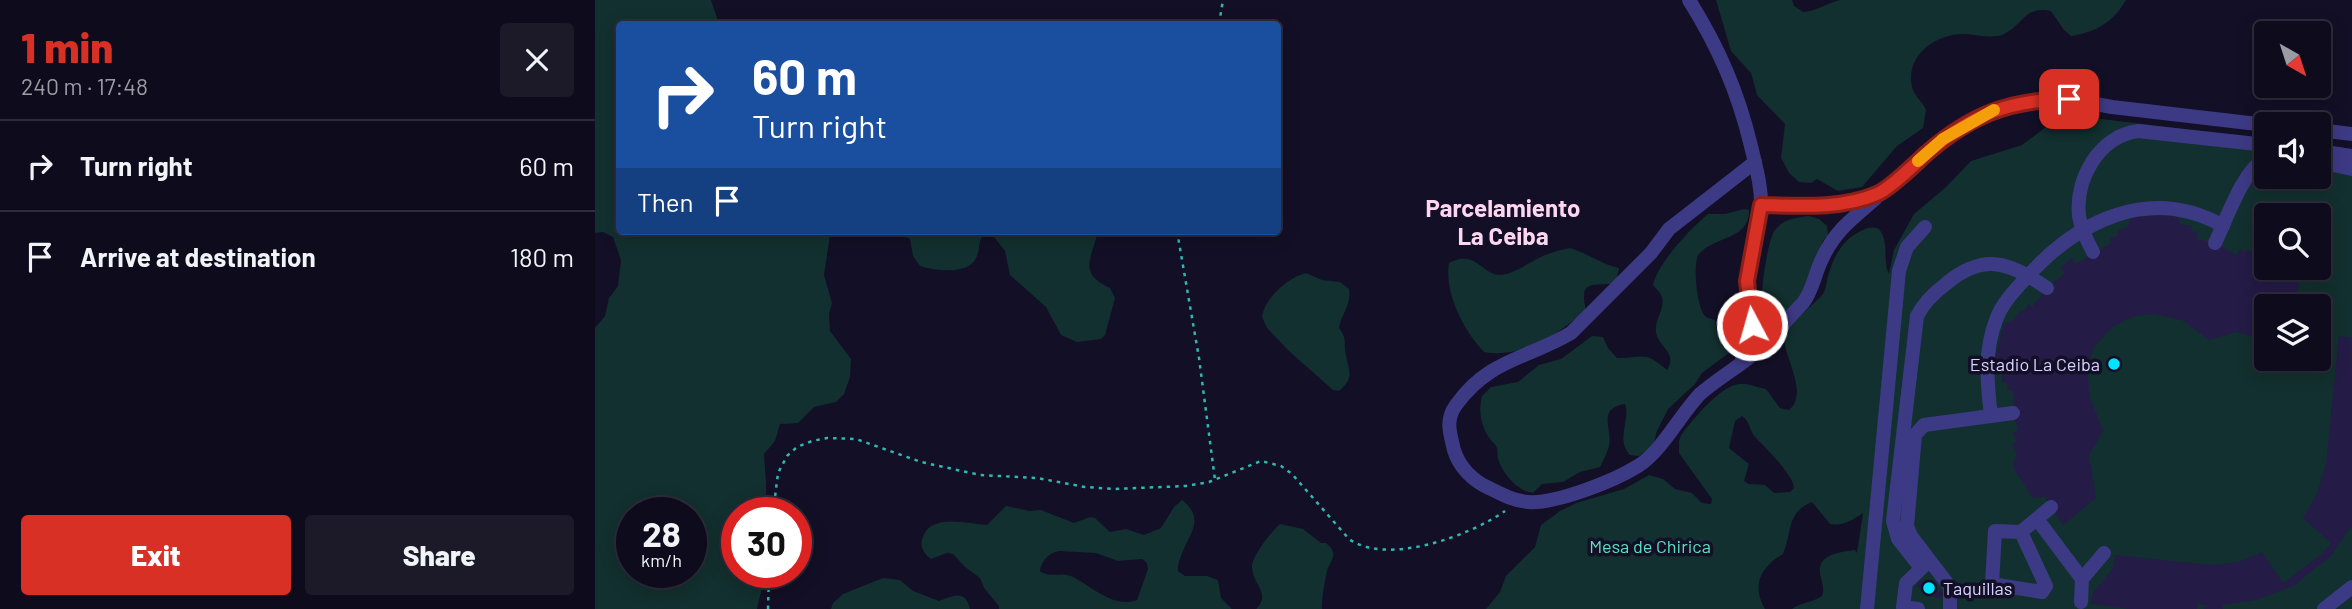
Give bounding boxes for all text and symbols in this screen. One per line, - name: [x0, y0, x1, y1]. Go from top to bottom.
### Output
- text: 1 min: [21, 21, 113, 71]
- north arrow: [2254, 21, 2331, 98]
- map controls: [2254, 21, 2331, 371]
- button: close: [500, 23, 574, 97]
- text: 60 m: [752, 46, 857, 105]
- icon: right: [637, 49, 728, 140]
- pin: [2039, 69, 2099, 129]
- text: 240 m · 17:48: [21, 72, 148, 100]
- icon: arrive: [2050, 80, 2088, 118]
- text: Turn right: [752, 106, 887, 144]
- button: sound: [2254, 112, 2331, 189]
- icon: right: [21, 147, 59, 185]
- text: Turn right: [80, 150, 193, 181]
- text: 60 m: [519, 150, 574, 181]
- icon: arrive: [708, 182, 746, 220]
- text: Then: [637, 186, 694, 217]
- district label: Parcelamiento La Ceiba: [1426, 193, 1580, 250]
- button: search: [2254, 203, 2331, 280]
- icon: arrive: [21, 238, 59, 276]
- text: Arrive at destination: [80, 241, 316, 272]
- text: 180 m: [510, 241, 574, 272]
- position arrow: [1715, 288, 1789, 362]
- button: layers: [2254, 294, 2331, 371]
- place label: Estadio La Ceiba: [1970, 353, 2100, 375]
- marker: Estadio La Ceiba: [2106, 356, 2122, 372]
- speed limit sign: 30: [721, 497, 812, 588]
- text: 28: [642, 512, 681, 554]
- button: Exit: [21, 515, 291, 595]
- button: Share: [305, 515, 574, 595]
- park label: Mesa de Chirica: [1589, 535, 1711, 557]
- text: km/h: [641, 549, 682, 571]
- place label: Taquillas: [1943, 577, 2012, 599]
- marker: Taquillas: [1921, 580, 1937, 596]

